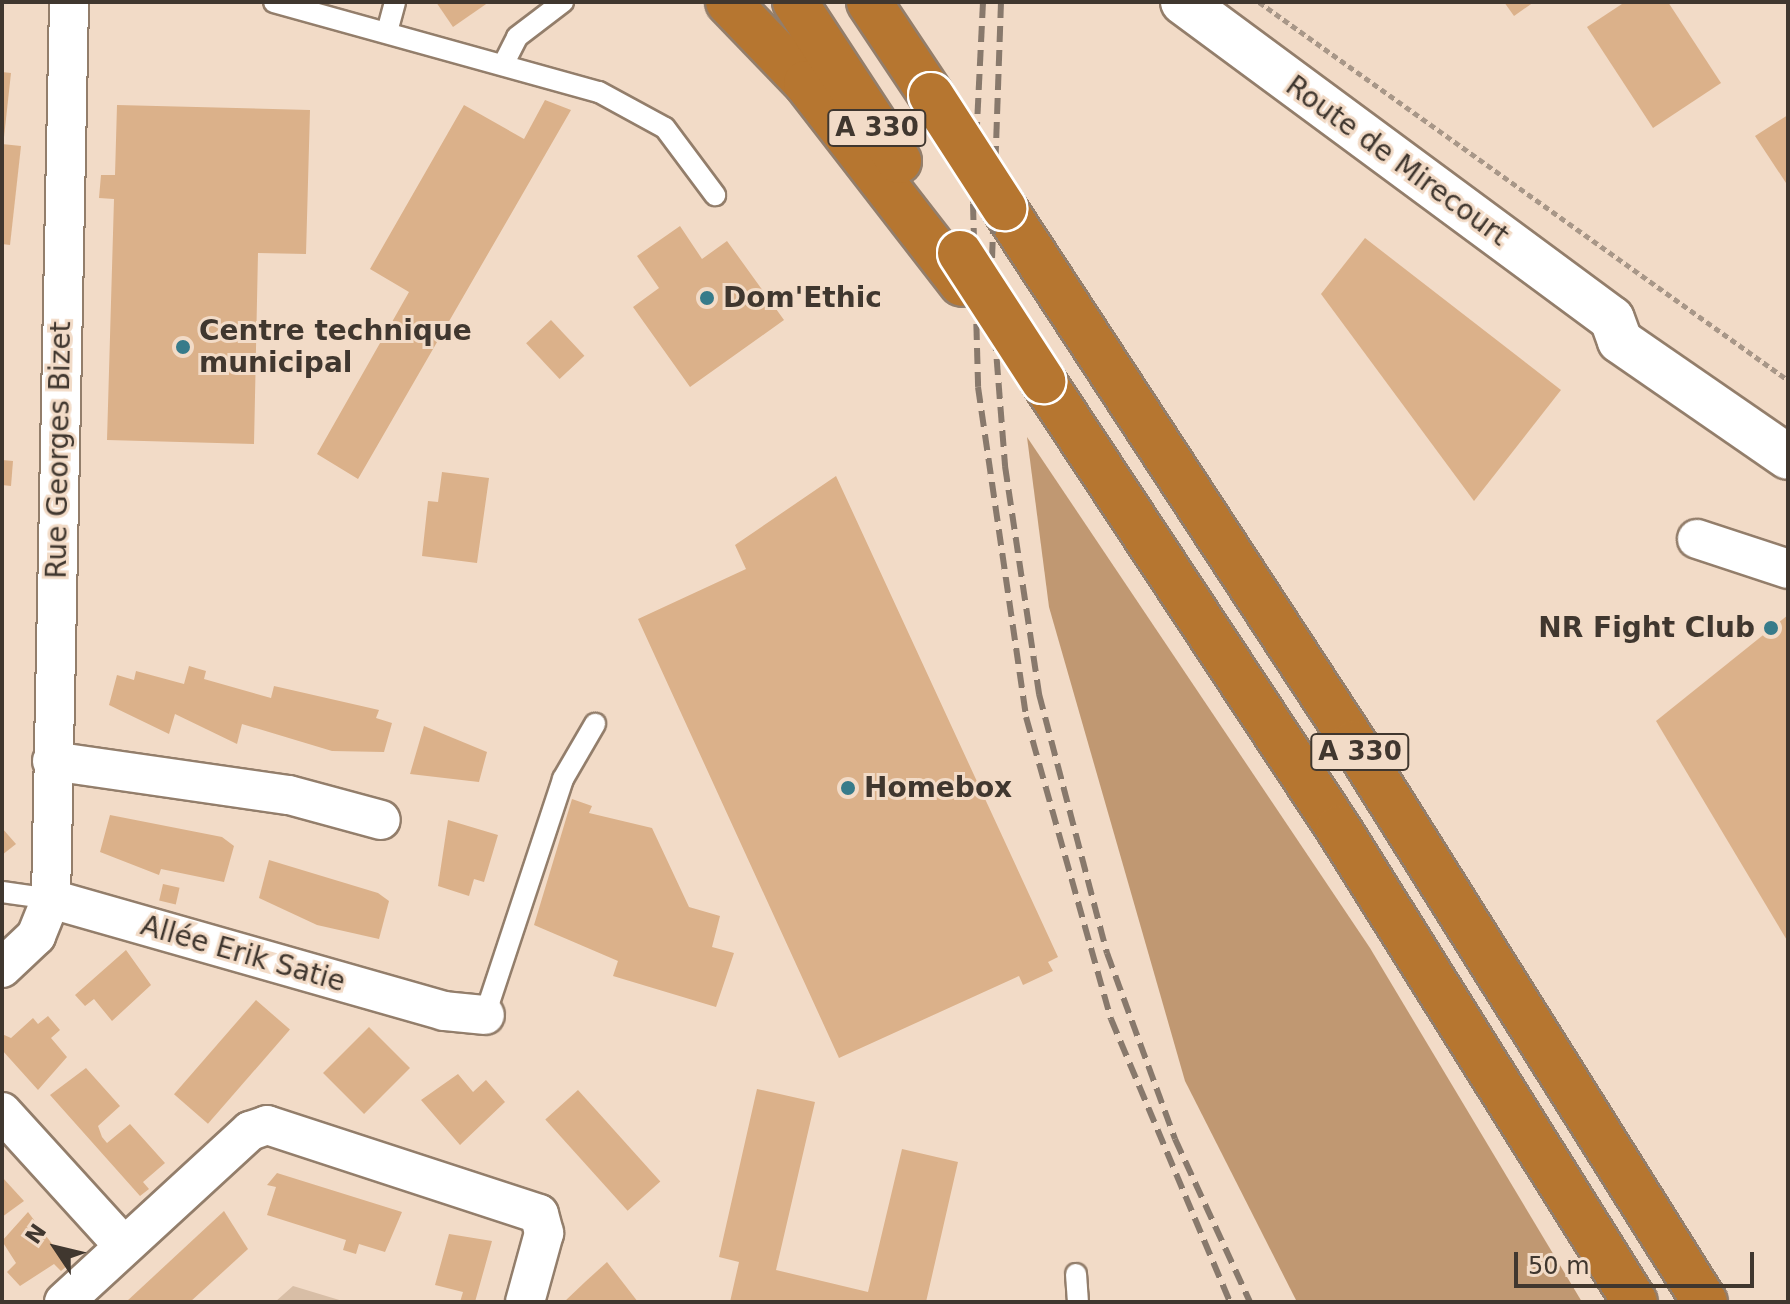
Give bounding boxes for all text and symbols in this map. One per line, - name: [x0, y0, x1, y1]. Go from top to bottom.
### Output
- street label: Route de Mirecourt: [1279, 69, 1515, 253]
- road number: A 330: [827, 106, 927, 150]
- place label: Dom'Ethic: [723, 281, 882, 315]
- marker: Dom'Ethic: [698, 289, 716, 307]
- place label: Centre technique municipal: [199, 314, 472, 380]
- street label: Rue Georges Bizet: [40, 321, 78, 579]
- marker: Centre technique municipal: [174, 338, 192, 356]
- place label: NR Fight Club: [1538, 611, 1755, 645]
- marker: NR Fight Club: [1762, 619, 1780, 637]
- road number: A 330: [1310, 730, 1410, 774]
- place label: Homebox: [864, 771, 1012, 805]
- marker: Homebox: [839, 779, 857, 797]
- street label: Allée Erik Satie: [137, 909, 349, 999]
- north arrow: [16, 1208, 96, 1288]
- text: N: [20, 1219, 51, 1249]
- scale bar: [1518, 1236, 1758, 1286]
- text: 50 m: [1528, 1252, 1590, 1280]

